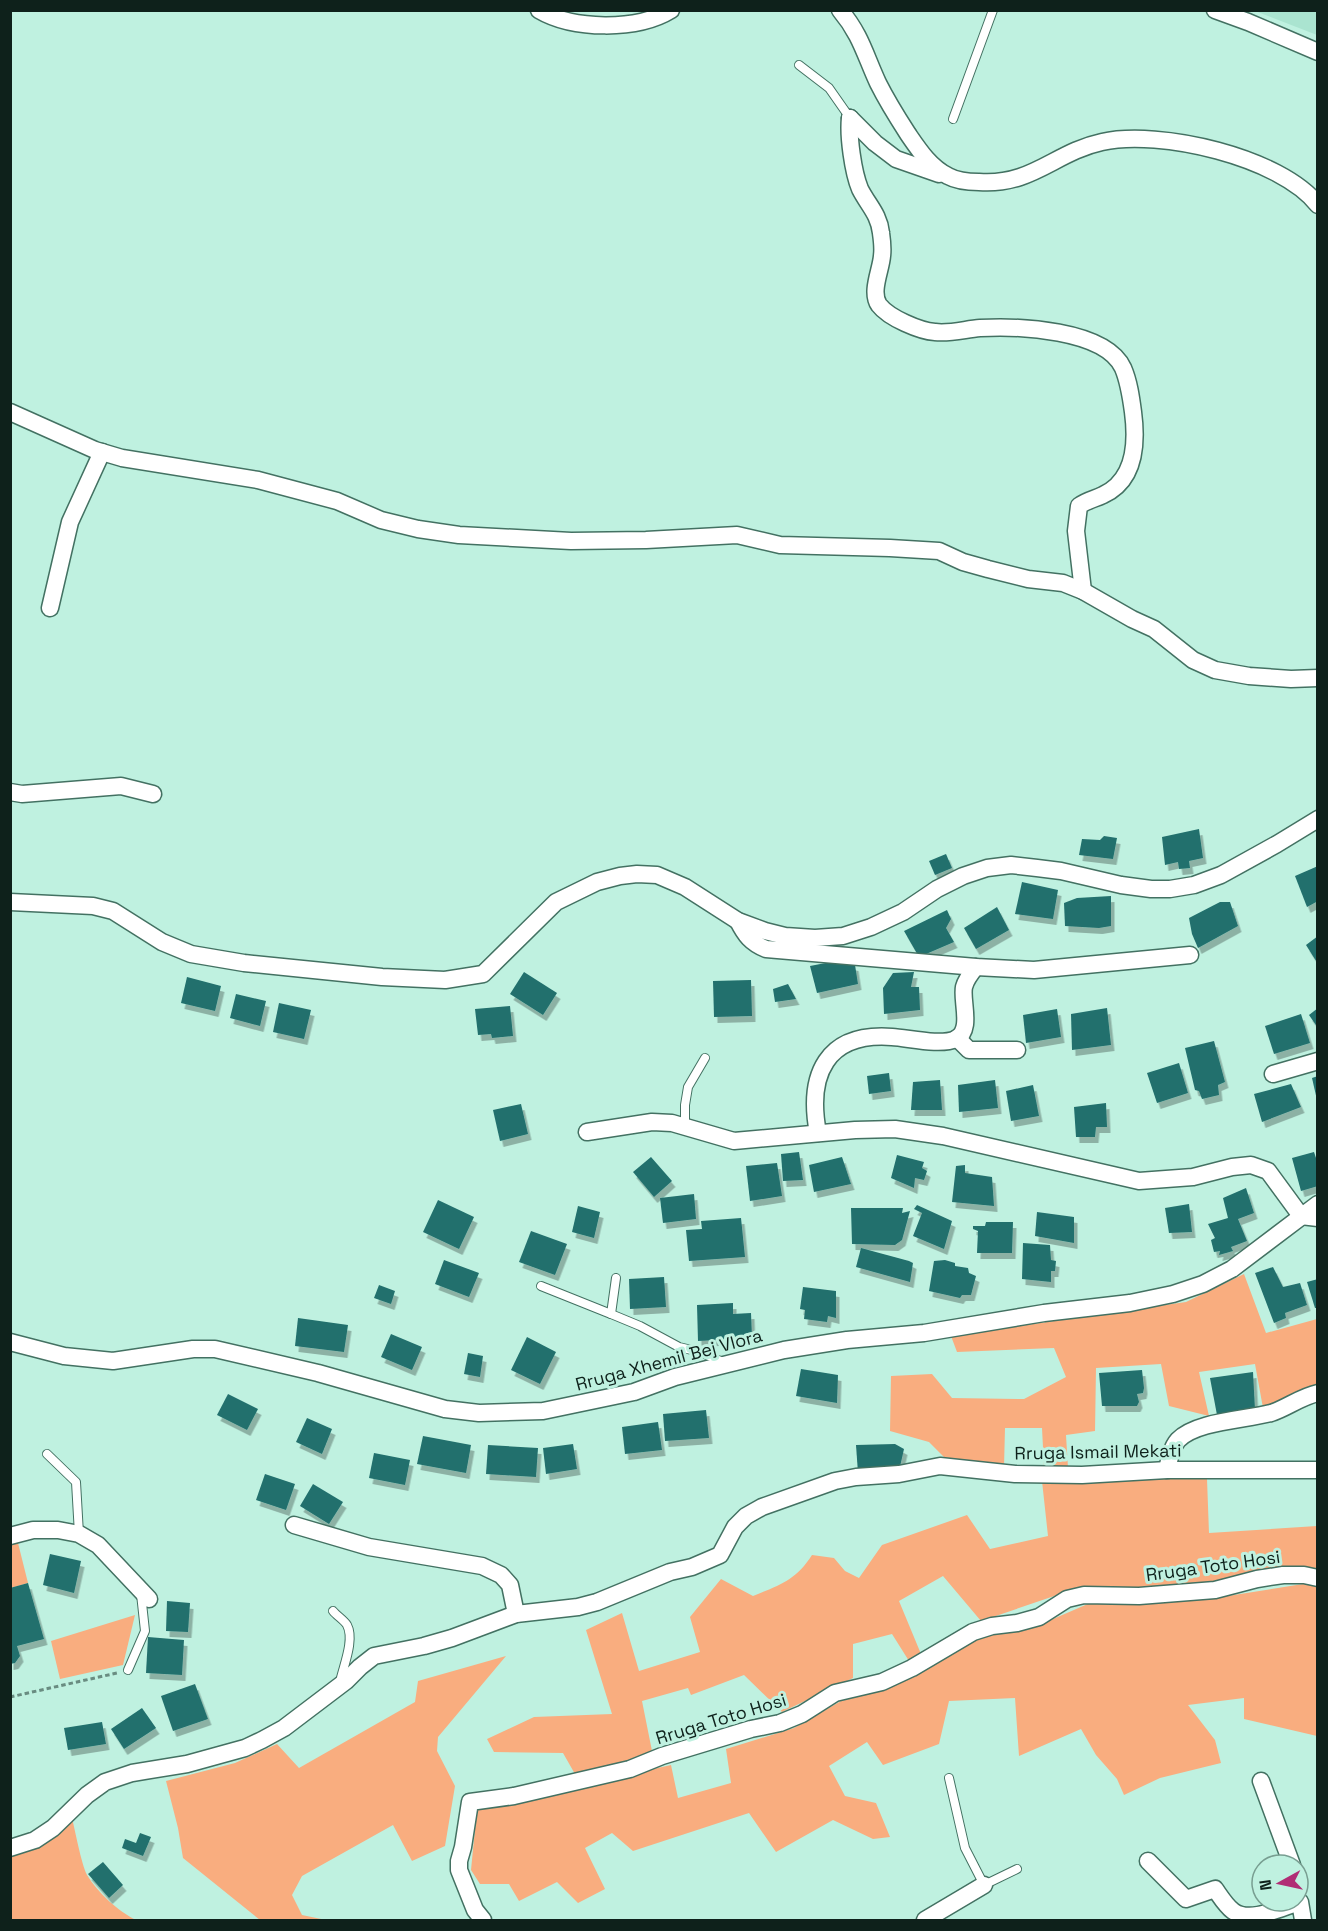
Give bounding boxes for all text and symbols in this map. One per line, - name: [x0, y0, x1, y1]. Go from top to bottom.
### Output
- street label: Rruga Xhemil Bej Vlora: [573, 1323, 765, 1396]
- street label: Rruga Ismail Mekati: [1014, 1439, 1182, 1464]
- street label: Rruga Toto Hosi: [1144, 1545, 1282, 1586]
- street label: Rruga Toto Hosi: [653, 1688, 789, 1749]
- north arrow: [1250, 1853, 1310, 1913]
- text: N: [1254, 1878, 1277, 1892]

